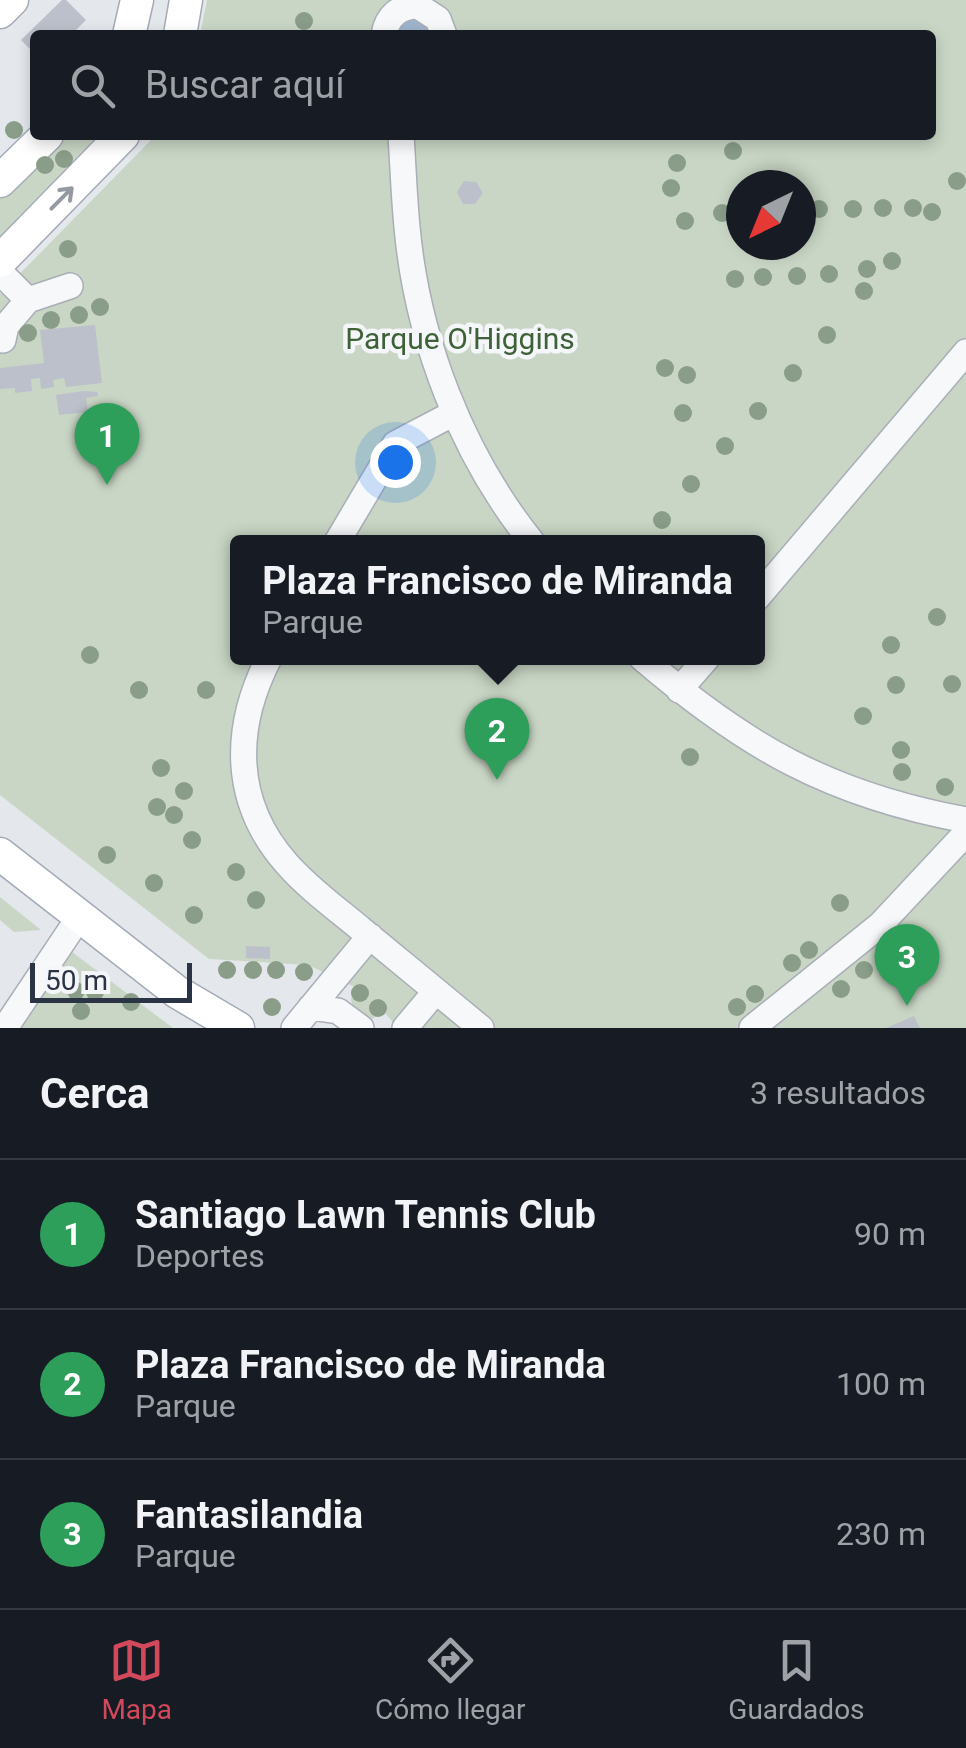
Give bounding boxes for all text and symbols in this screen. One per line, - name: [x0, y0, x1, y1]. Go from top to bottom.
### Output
- search box: [30, 30, 936, 140]
- icon: search: [65, 58, 120, 113]
- text: Buscar aquí: [145, 63, 345, 107]
- north arrow: [726, 170, 816, 260]
- one-way arrow: [50, 187, 74, 211]
- park label: Parque O'Higgins: [345, 321, 575, 356]
- pin: 1: [74, 402, 140, 485]
- your location: [370, 437, 421, 488]
- popup: [230, 535, 765, 665]
- text: Plaza Francisco de Miranda: [262, 559, 733, 603]
- text: Parque: [262, 603, 363, 641]
- pin: 2: [464, 698, 530, 780]
- pin: 3: [874, 924, 940, 1006]
- scale bar: [30, 958, 192, 1003]
- text: 50 m: [45, 964, 108, 997]
- text: Cerca: [40, 1069, 150, 1118]
- text: 3 resultados: [750, 1074, 926, 1112]
- text: Santiago Lawn Tennis Club: [135, 1193, 596, 1237]
- text: 1: [63, 1215, 82, 1253]
- text: 90 m: [854, 1215, 926, 1253]
- text: Deportes: [135, 1237, 265, 1275]
- text: Plaza Francisco de Miranda: [135, 1343, 606, 1387]
- text: 2: [63, 1365, 82, 1403]
- text: 100 m: [836, 1365, 926, 1403]
- text: Parque: [135, 1387, 236, 1425]
- text: Fantasilandia: [135, 1493, 363, 1537]
- text: 3: [63, 1515, 82, 1553]
- text: 230 m: [836, 1515, 926, 1553]
- text: Parque: [135, 1537, 236, 1575]
- tab: Mapa: [101, 1633, 172, 1726]
- tab: Cómo llegar: [375, 1633, 526, 1726]
- tab: Guardados: [728, 1633, 865, 1726]

